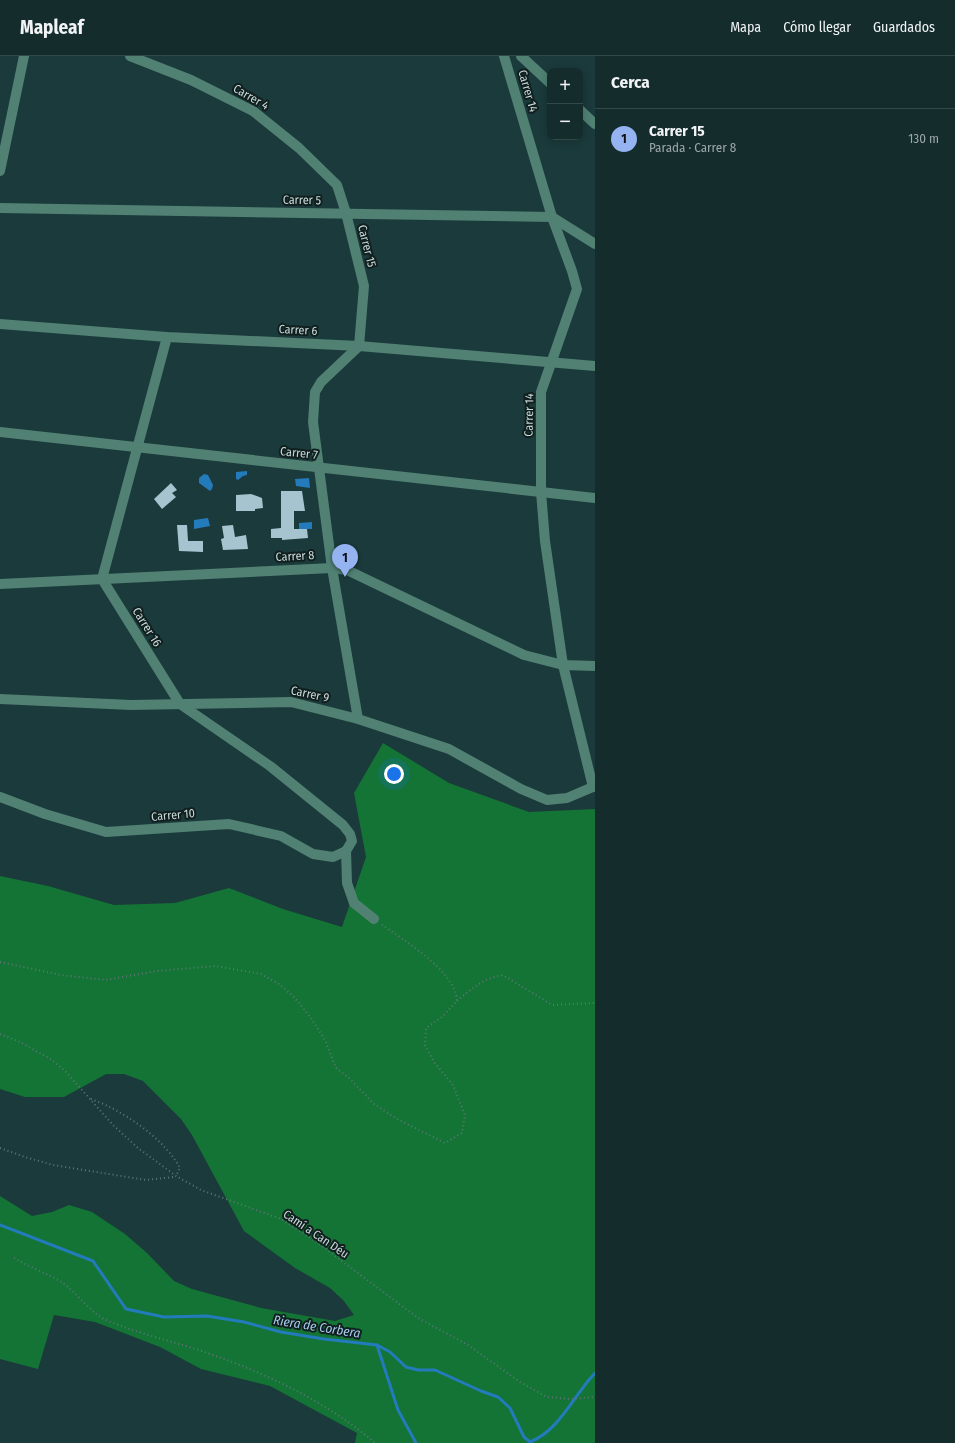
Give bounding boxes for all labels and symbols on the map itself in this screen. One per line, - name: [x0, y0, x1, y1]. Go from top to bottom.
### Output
- street label: Carrer 14: [515, 68, 541, 114]
- street label: Carrer 4: [231, 81, 271, 113]
- street label: Carrer 5: [283, 193, 322, 207]
- street label: Carrer 15: [355, 223, 379, 269]
- street label: Carrer 6: [278, 322, 318, 338]
- street label: Carrer 14: [522, 393, 536, 437]
- street label: Carrer 7: [280, 444, 319, 462]
- pin: 1: [332, 544, 358, 577]
- street label: Carrer 8: [275, 548, 315, 564]
- street label: Carrer 16: [130, 605, 164, 649]
- street label: Carrer 9: [290, 683, 331, 705]
- your location: [384, 764, 404, 784]
- street label: Carrer 10: [151, 806, 195, 824]
- street label: Camí a Can Déu: [281, 1207, 351, 1261]
- water label: Riera de Corbera: [272, 1312, 362, 1341]

